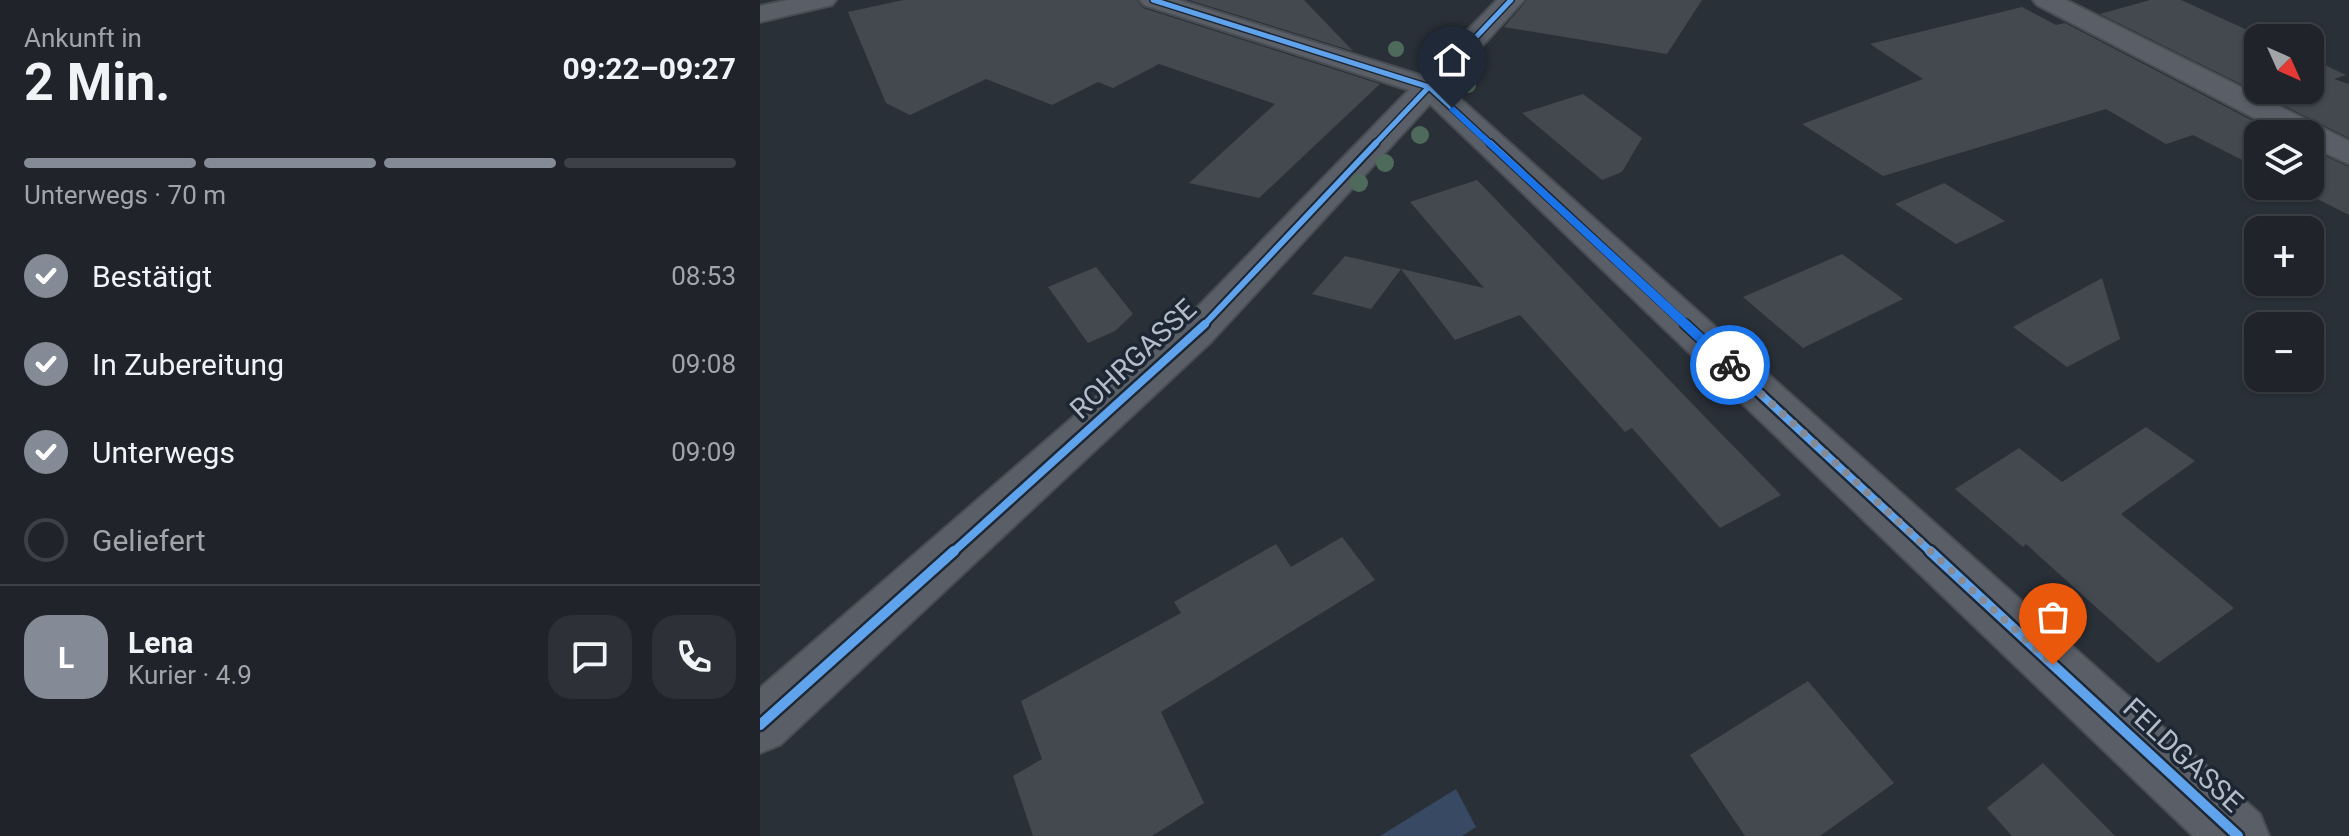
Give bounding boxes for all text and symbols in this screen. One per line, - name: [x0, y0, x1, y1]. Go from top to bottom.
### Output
- text: Ankunft in: [24, 23, 142, 53]
- north arrow: [2244, 24, 2324, 104]
- map controls: [2244, 24, 2324, 392]
- pin: [1418, 26, 1486, 108]
- icon: home: [1430, 38, 1474, 82]
- text: 09:22–09:27: [562, 51, 736, 86]
- text: 2 Min.: [24, 52, 170, 113]
- button: layers: [2244, 120, 2324, 200]
- text: Unterwegs · 70 m: [24, 180, 226, 210]
- button: +: [2244, 216, 2324, 296]
- icon: check: [24, 254, 68, 298]
- text: Bestätigt: [92, 259, 212, 294]
- text: 08:53: [671, 261, 736, 291]
- street label: ROHRGASSE: [1063, 292, 1203, 426]
- button: −: [2244, 312, 2324, 392]
- courier: [1690, 325, 1770, 405]
- icon: check: [24, 342, 68, 386]
- icon: bike: [1708, 343, 1752, 387]
- text: In Zubereitung: [92, 347, 284, 382]
- text: 09:08: [671, 349, 736, 379]
- icon: check: [24, 430, 68, 474]
- text: Unterwegs: [92, 435, 235, 470]
- text: 09:09: [671, 437, 736, 467]
- text: Geliefert: [92, 523, 206, 558]
- pin: [2019, 583, 2087, 665]
- icon: bag: [2031, 595, 2075, 639]
- button: chat: [548, 615, 632, 699]
- button: phone: [652, 615, 736, 699]
- text: Lena: [128, 625, 193, 660]
- text: L: [58, 640, 74, 675]
- text: Kurier · 4.9: [128, 660, 252, 690]
- street label: FELDGASSE: [2116, 691, 2250, 819]

